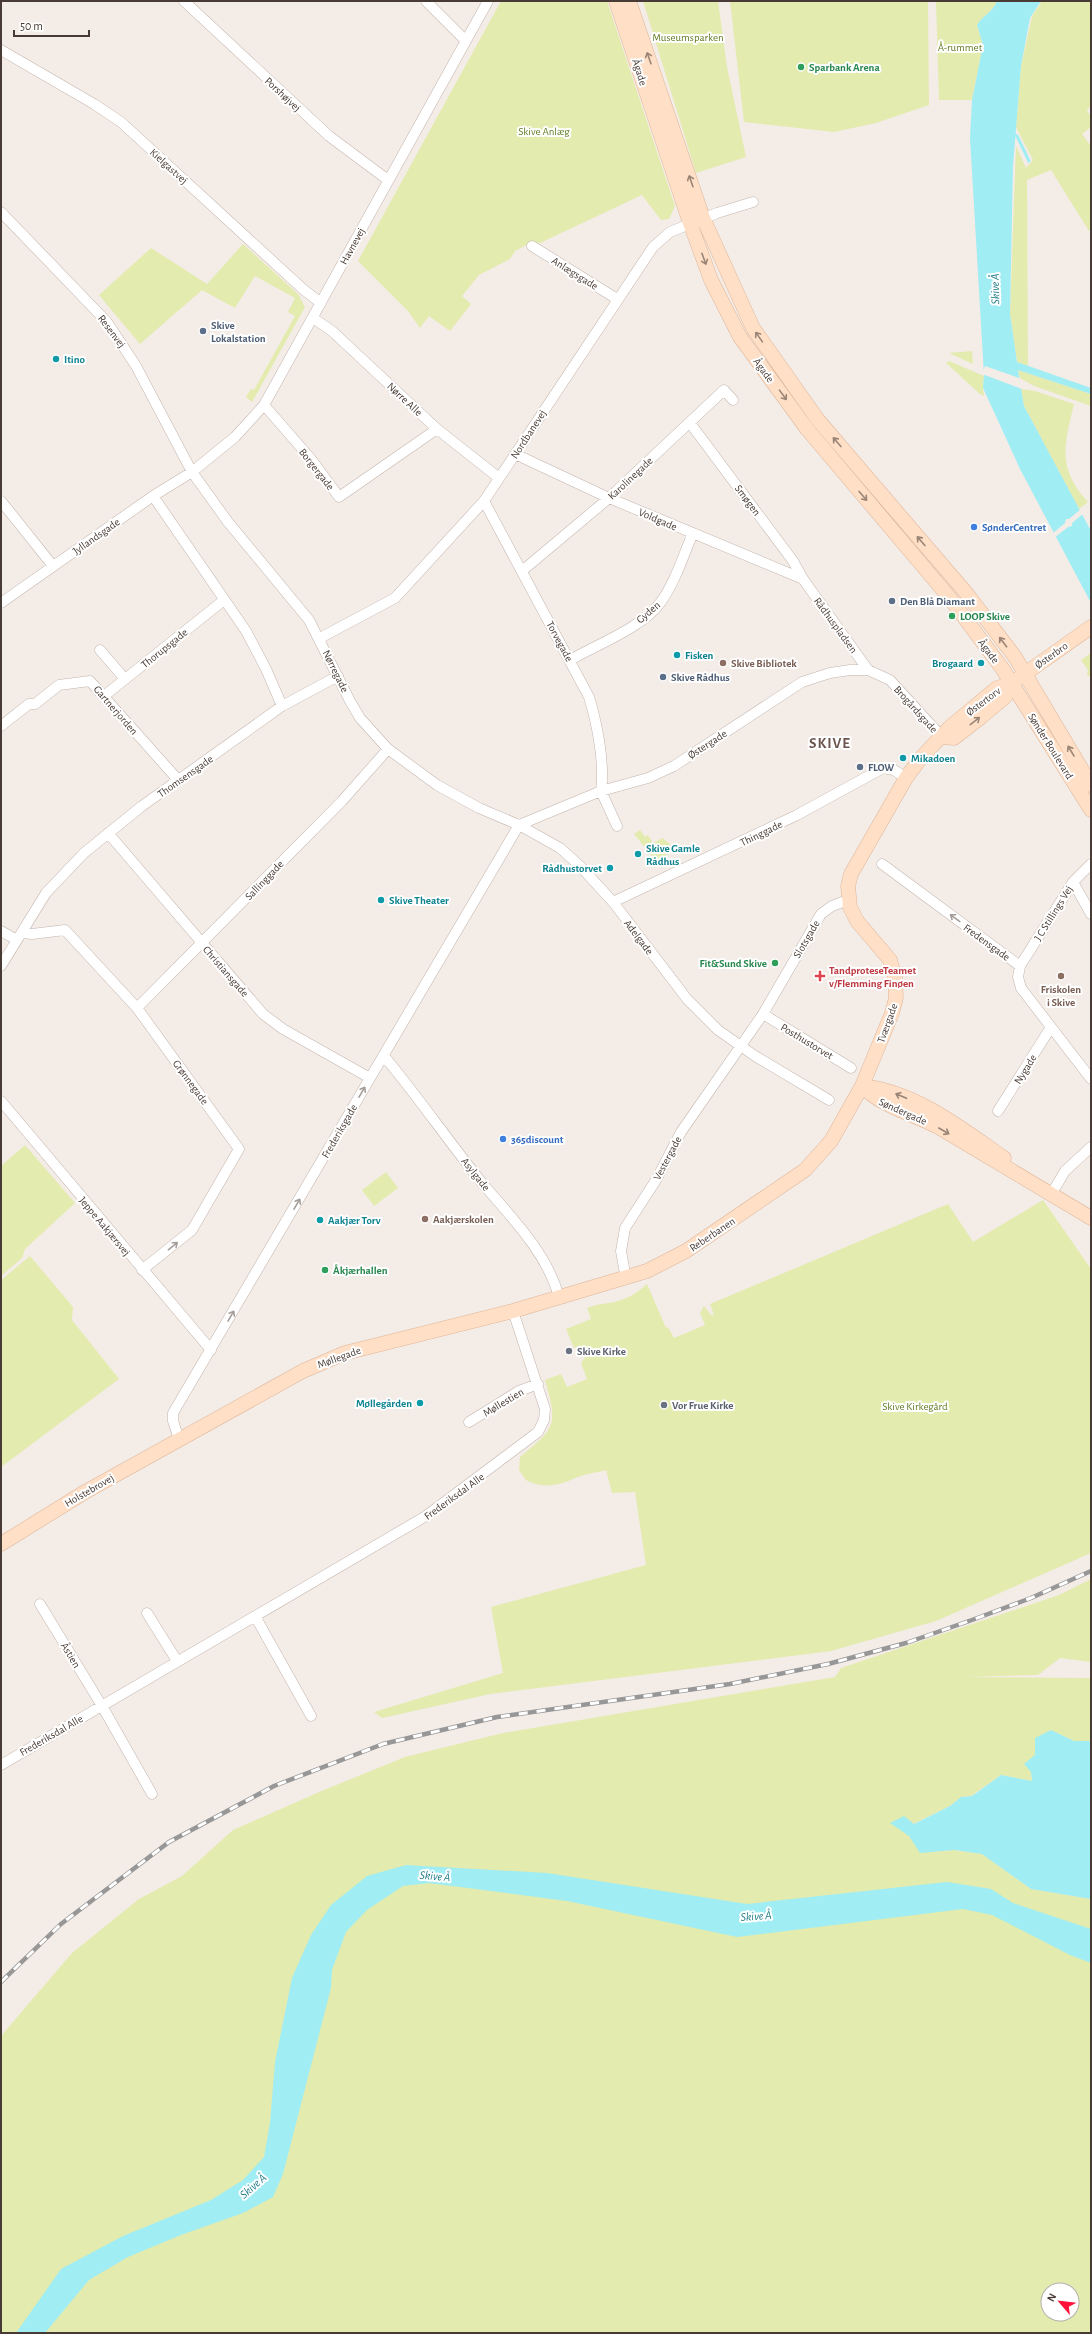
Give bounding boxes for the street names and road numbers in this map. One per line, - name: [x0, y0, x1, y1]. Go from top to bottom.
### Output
- street label: Ågade: [630, 57, 650, 87]
- street label: Porshøjvej: [263, 75, 303, 114]
- street label: Kielgastvej: [148, 147, 190, 186]
- street label: Havnevej: [338, 226, 367, 266]
- street label: Anlægsgade: [550, 255, 600, 292]
- street label: Resenvej: [96, 313, 127, 350]
- street label: Ågade: [751, 355, 777, 385]
- street label: Nørre Alle: [385, 381, 424, 418]
- street label: Nordbanevej: [509, 408, 548, 461]
- street label: Borgergade: [297, 446, 336, 492]
- street label: Karolinegade: [606, 455, 655, 502]
- street label: Smøgen: [733, 483, 763, 518]
- street label: Voldgade: [637, 506, 679, 532]
- street label: Jyllandsgade: [71, 516, 122, 557]
- street label: Rådhuspladsen: [812, 595, 859, 655]
- street label: Gyden: [634, 599, 662, 626]
- street label: Torvegade: [544, 619, 575, 663]
- street label: Thorupsgade: [139, 626, 190, 670]
- street label: Ågade: [976, 636, 1002, 666]
- street label: Østerbro: [1033, 640, 1070, 671]
- street label: Nørregade: [321, 648, 351, 694]
- street label: Gartnerjorden: [91, 684, 140, 737]
- street label: Brogårdsgade: [892, 684, 940, 735]
- street label: Østertorv: [964, 685, 1003, 718]
- street label: Sønder Boulevard: [1026, 711, 1075, 781]
- street label: Østergade: [686, 728, 729, 761]
- street label: Thomsensgade: [155, 753, 215, 800]
- street label: Thinggade: [738, 818, 784, 848]
- street label: Sallinggade: [243, 858, 286, 902]
- street label: J C Stillings Vej: [1032, 884, 1075, 943]
- street label: Adelgade: [622, 918, 655, 957]
- street label: Slotsgade: [791, 918, 822, 960]
- street label: Fredensgade: [961, 922, 1012, 963]
- street label: Christiansgade: [201, 944, 251, 999]
- street label: Tværgade: [875, 1002, 900, 1044]
- street label: Posthustorvet: [779, 1022, 835, 1062]
- street label: Nygade: [1012, 1052, 1039, 1086]
- street label: Grønnegade: [171, 1058, 210, 1107]
- street label: Søndergade: [877, 1096, 928, 1127]
- street label: Frederiksgade: [320, 1102, 359, 1160]
- street label: Vestergade: [651, 1135, 684, 1182]
- street label: Asylgade: [459, 1156, 492, 1193]
- street label: Jeppe Aakjærsvej: [77, 1195, 132, 1258]
- street label: Reberbanen: [688, 1215, 737, 1254]
- street label: Møllegade: [316, 1345, 362, 1370]
- street label: Møllestien: [481, 1386, 526, 1419]
- street label: Frederiksdal Alle: [422, 1471, 486, 1522]
- street label: Holstebrovej: [63, 1472, 116, 1509]
- street label: Åstien: [59, 1640, 83, 1670]
- street label: Frederiksdal Alle: [18, 1713, 85, 1758]

